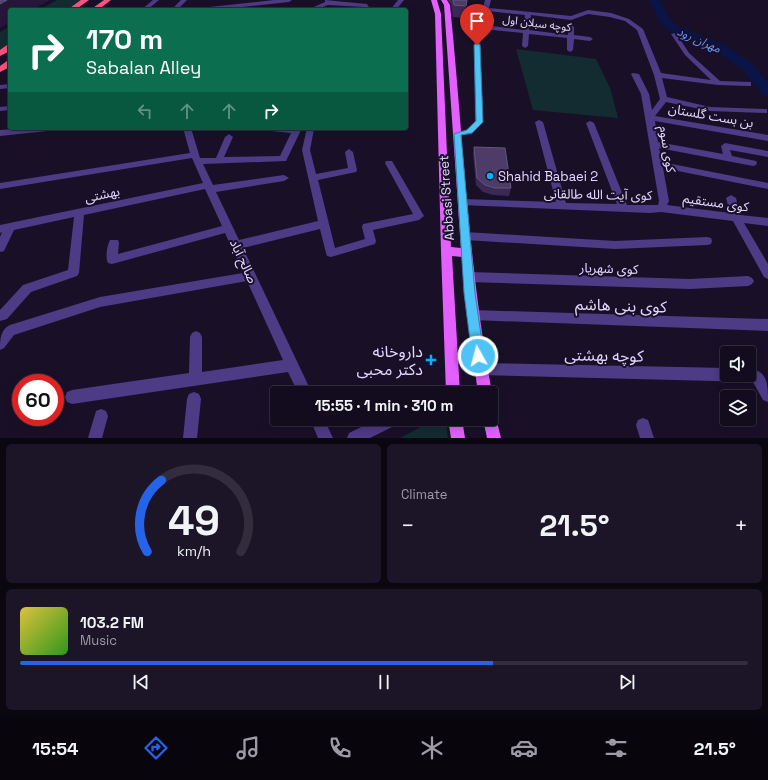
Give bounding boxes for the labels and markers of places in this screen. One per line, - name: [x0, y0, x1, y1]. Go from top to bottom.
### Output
- pin: [460, 4, 494, 45]
- place label: Shahid Babaei 2: [498, 168, 598, 185]
- marker: Shahid Babaei 2: [485, 171, 495, 181]
- place label: داروخانه دکتر محبی: [357, 341, 423, 380]
- marker: داروخانه دکتر محبی: [426, 355, 436, 365]

